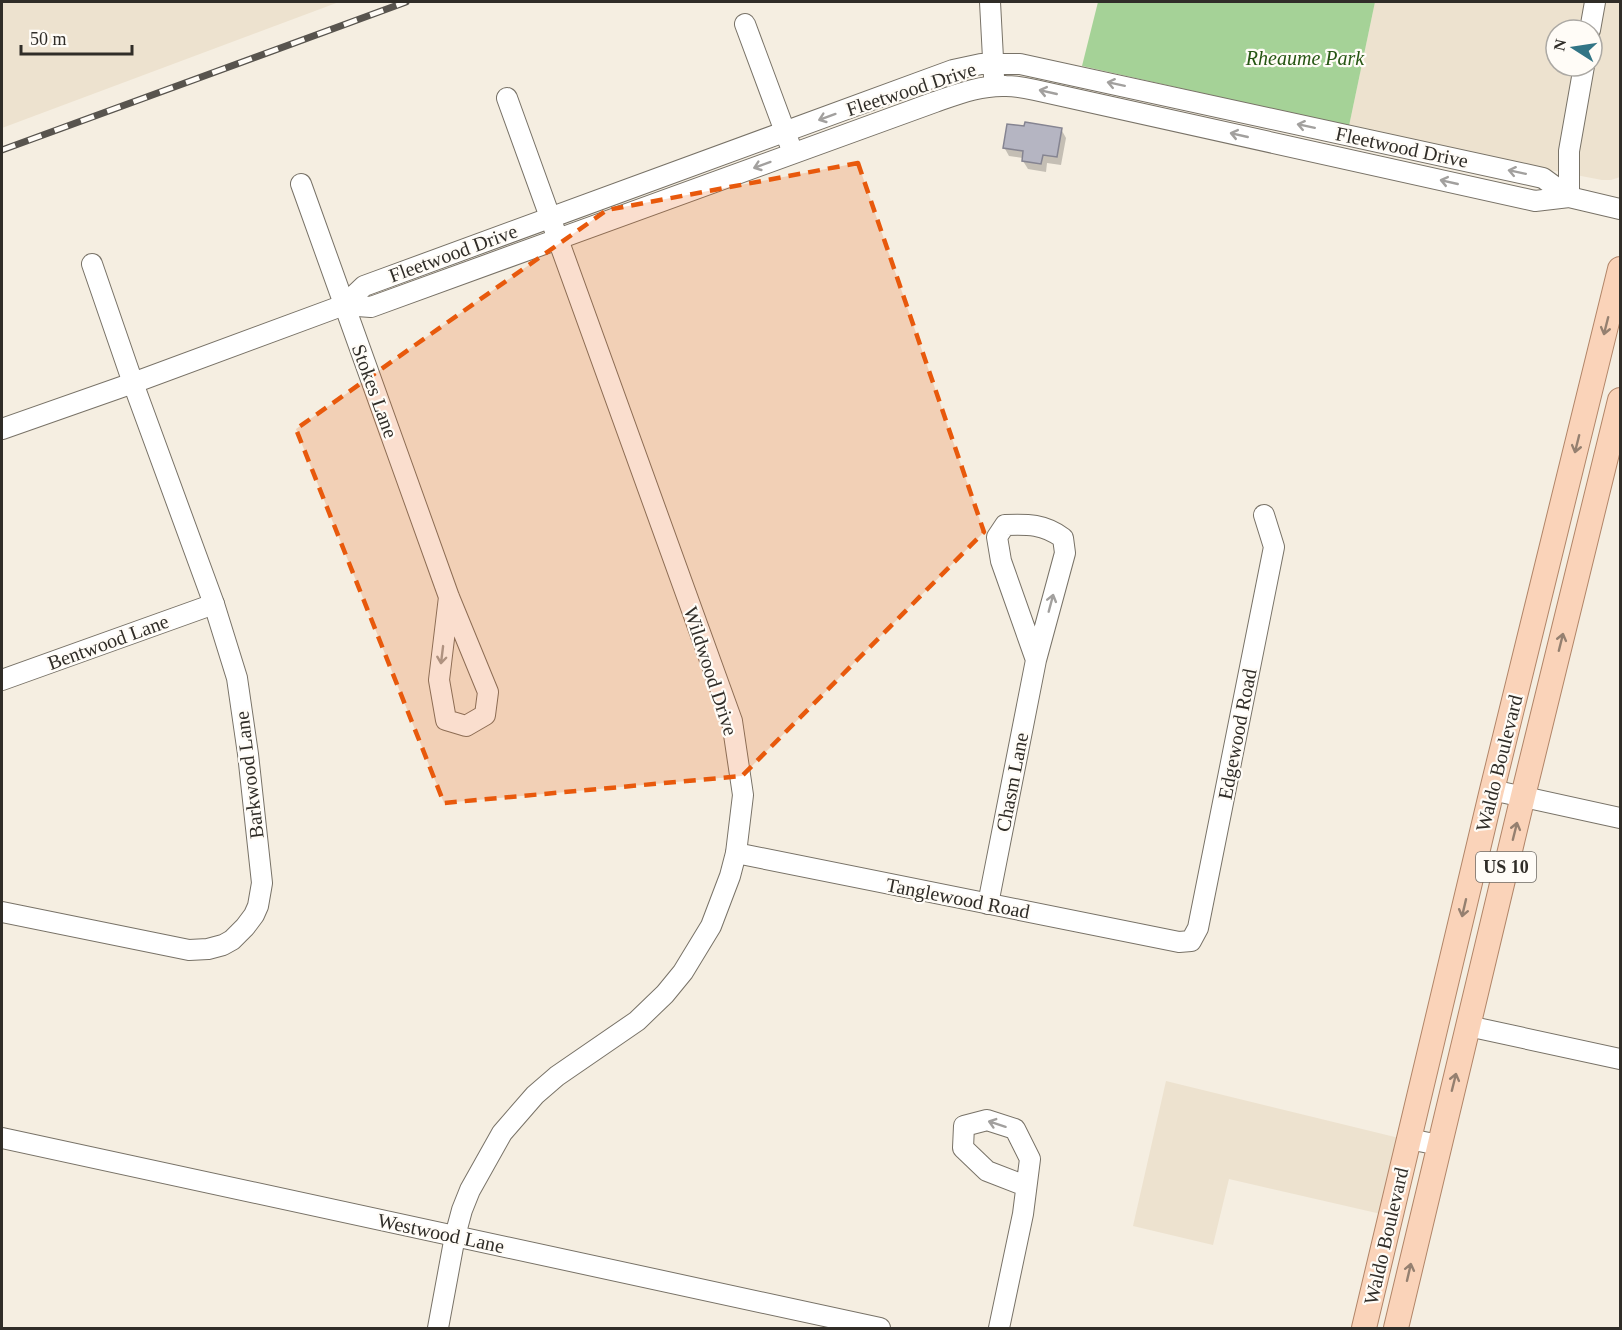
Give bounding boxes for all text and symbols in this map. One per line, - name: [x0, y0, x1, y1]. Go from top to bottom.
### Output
- scale bar: [21, 18, 132, 56]
- north arrow: [1544, 18, 1604, 78]
- text: 50 m: [30, 29, 67, 49]
- text: N: [1550, 37, 1569, 52]
- park label: Rheaume Park: [1245, 47, 1365, 69]
- street label: Fleetwood Drive: [843, 58, 979, 120]
- one-way arrow: [1106, 78, 1126, 89]
- one-way arrow: [1039, 86, 1058, 98]
- one-way arrow: [818, 112, 837, 123]
- one-way arrow: [1297, 120, 1316, 131]
- street label: Fleetwood Drive: [1334, 122, 1470, 172]
- one-way arrow: [1229, 129, 1249, 140]
- one-way arrow: [753, 160, 772, 171]
- one-way arrow: [1508, 166, 1527, 177]
- one-way arrow: [1440, 176, 1460, 187]
- street label: Fleetwood Drive: [386, 220, 520, 286]
- one-way arrow: [1600, 316, 1612, 335]
- street label: Stokes Lane: [348, 341, 402, 441]
- one-way arrow: [1571, 435, 1583, 454]
- one-way arrow: [1046, 594, 1058, 613]
- street label: Wildwood Drive: [680, 604, 742, 738]
- street label: Bentwood Lane: [44, 610, 172, 674]
- one-way arrow: [1556, 632, 1568, 651]
- one-way arrow: [436, 645, 447, 665]
- street label: Edgewood Road: [1214, 667, 1261, 801]
- street label: Waldo Boulevard: [1471, 692, 1527, 834]
- street label: Barkwood Lane: [230, 710, 268, 840]
- street label: Chasm Lane: [992, 730, 1032, 833]
- one-way arrow: [1509, 822, 1521, 841]
- road number: US 10: [1476, 852, 1536, 882]
- street label: Tanglewood Road: [884, 873, 1032, 924]
- one-way arrow: [1457, 898, 1469, 917]
- one-way arrow: [1449, 1073, 1461, 1092]
- one-way arrow: [988, 1117, 1007, 1128]
- street label: Waldo Boulevard: [1360, 1165, 1412, 1307]
- street label: Westwood Lane: [376, 1209, 506, 1257]
- one-way arrow: [1404, 1262, 1416, 1281]

